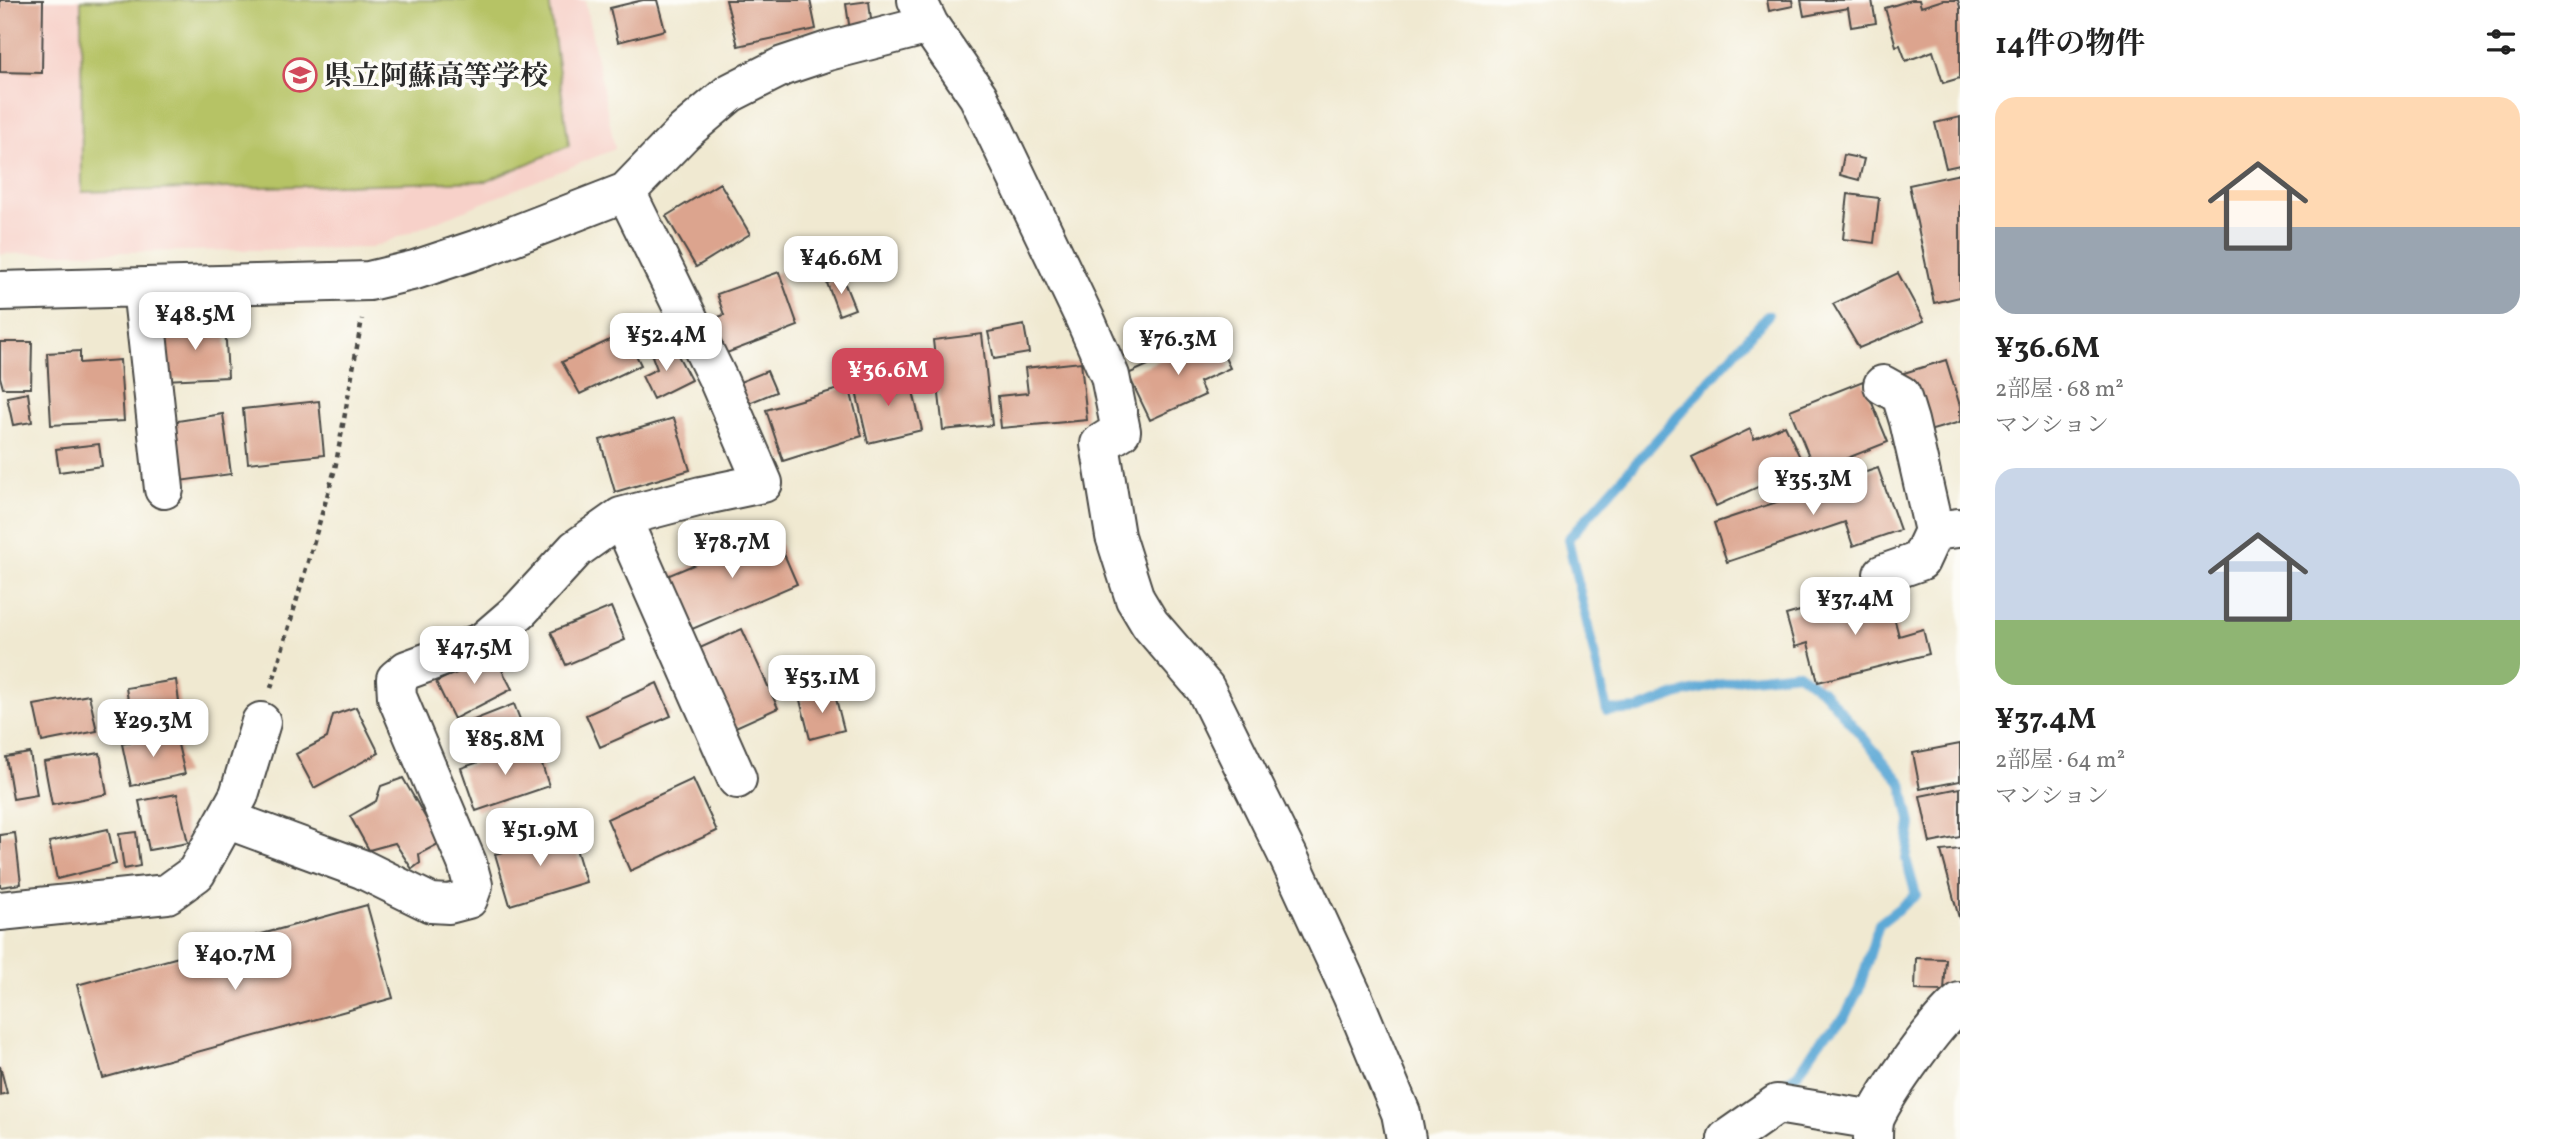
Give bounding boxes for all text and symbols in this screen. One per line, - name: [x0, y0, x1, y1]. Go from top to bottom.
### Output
- icon: filters: [2482, 23, 2520, 61]
- text: 14件の物件: [1995, 24, 2145, 66]
- school or university icon: 県立阿蘇高等学校: [281, 56, 319, 94]
- place label: 県立阿蘇高等学校: [324, 58, 548, 97]
- icon: home: [2195, 143, 2321, 269]
- pin: ¥46.6M: [784, 236, 898, 296]
- text: ¥46.6M: [800, 243, 882, 275]
- pin: ¥48.5M: [138, 292, 252, 352]
- text: ¥48.5M: [155, 299, 235, 331]
- pin: ¥52.4M: [609, 314, 723, 373]
- pin: ¥76.3M: [1121, 318, 1235, 377]
- text: ¥52.4M: [626, 320, 706, 352]
- text: ¥76.3M: [1139, 324, 1217, 356]
- text: ¥36.6M: [1995, 328, 2100, 370]
- pin: ¥36.6M: [831, 348, 945, 408]
- text: ¥36.6M: [848, 355, 928, 387]
- text: 2部屋 · 68 m²: [1995, 374, 2124, 406]
- text: マンション: [1995, 410, 2109, 442]
- pin: ¥35.3M: [1756, 458, 1870, 517]
- text: ¥35.3M: [1774, 464, 1852, 496]
- icon: home: [2195, 514, 2321, 640]
- pin: ¥78.7M: [675, 520, 789, 580]
- text: ¥78.7M: [694, 527, 770, 559]
- pin: ¥37.4M: [1798, 578, 1912, 637]
- text: ¥37.4M: [1816, 584, 1894, 616]
- pin: ¥47.5M: [417, 626, 531, 686]
- text: ¥47.5M: [436, 633, 512, 665]
- pin: ¥53.1M: [765, 656, 879, 715]
- text: ¥53.1M: [784, 662, 860, 694]
- text: ¥37.4M: [1995, 699, 2096, 741]
- pin: ¥29.3M: [96, 700, 210, 759]
- text: ¥29.3M: [113, 706, 193, 738]
- pin: ¥85.8M: [448, 718, 562, 777]
- text: ¥85.8M: [466, 724, 544, 756]
- text: 2部屋 · 64 m²: [1995, 745, 2125, 777]
- text: マンション: [1995, 781, 2109, 813]
- pin: ¥51.9M: [483, 808, 597, 868]
- text: ¥51.9M: [502, 815, 578, 847]
- pin: ¥40.7M: [178, 932, 292, 992]
- text: ¥40.7M: [194, 939, 276, 971]

